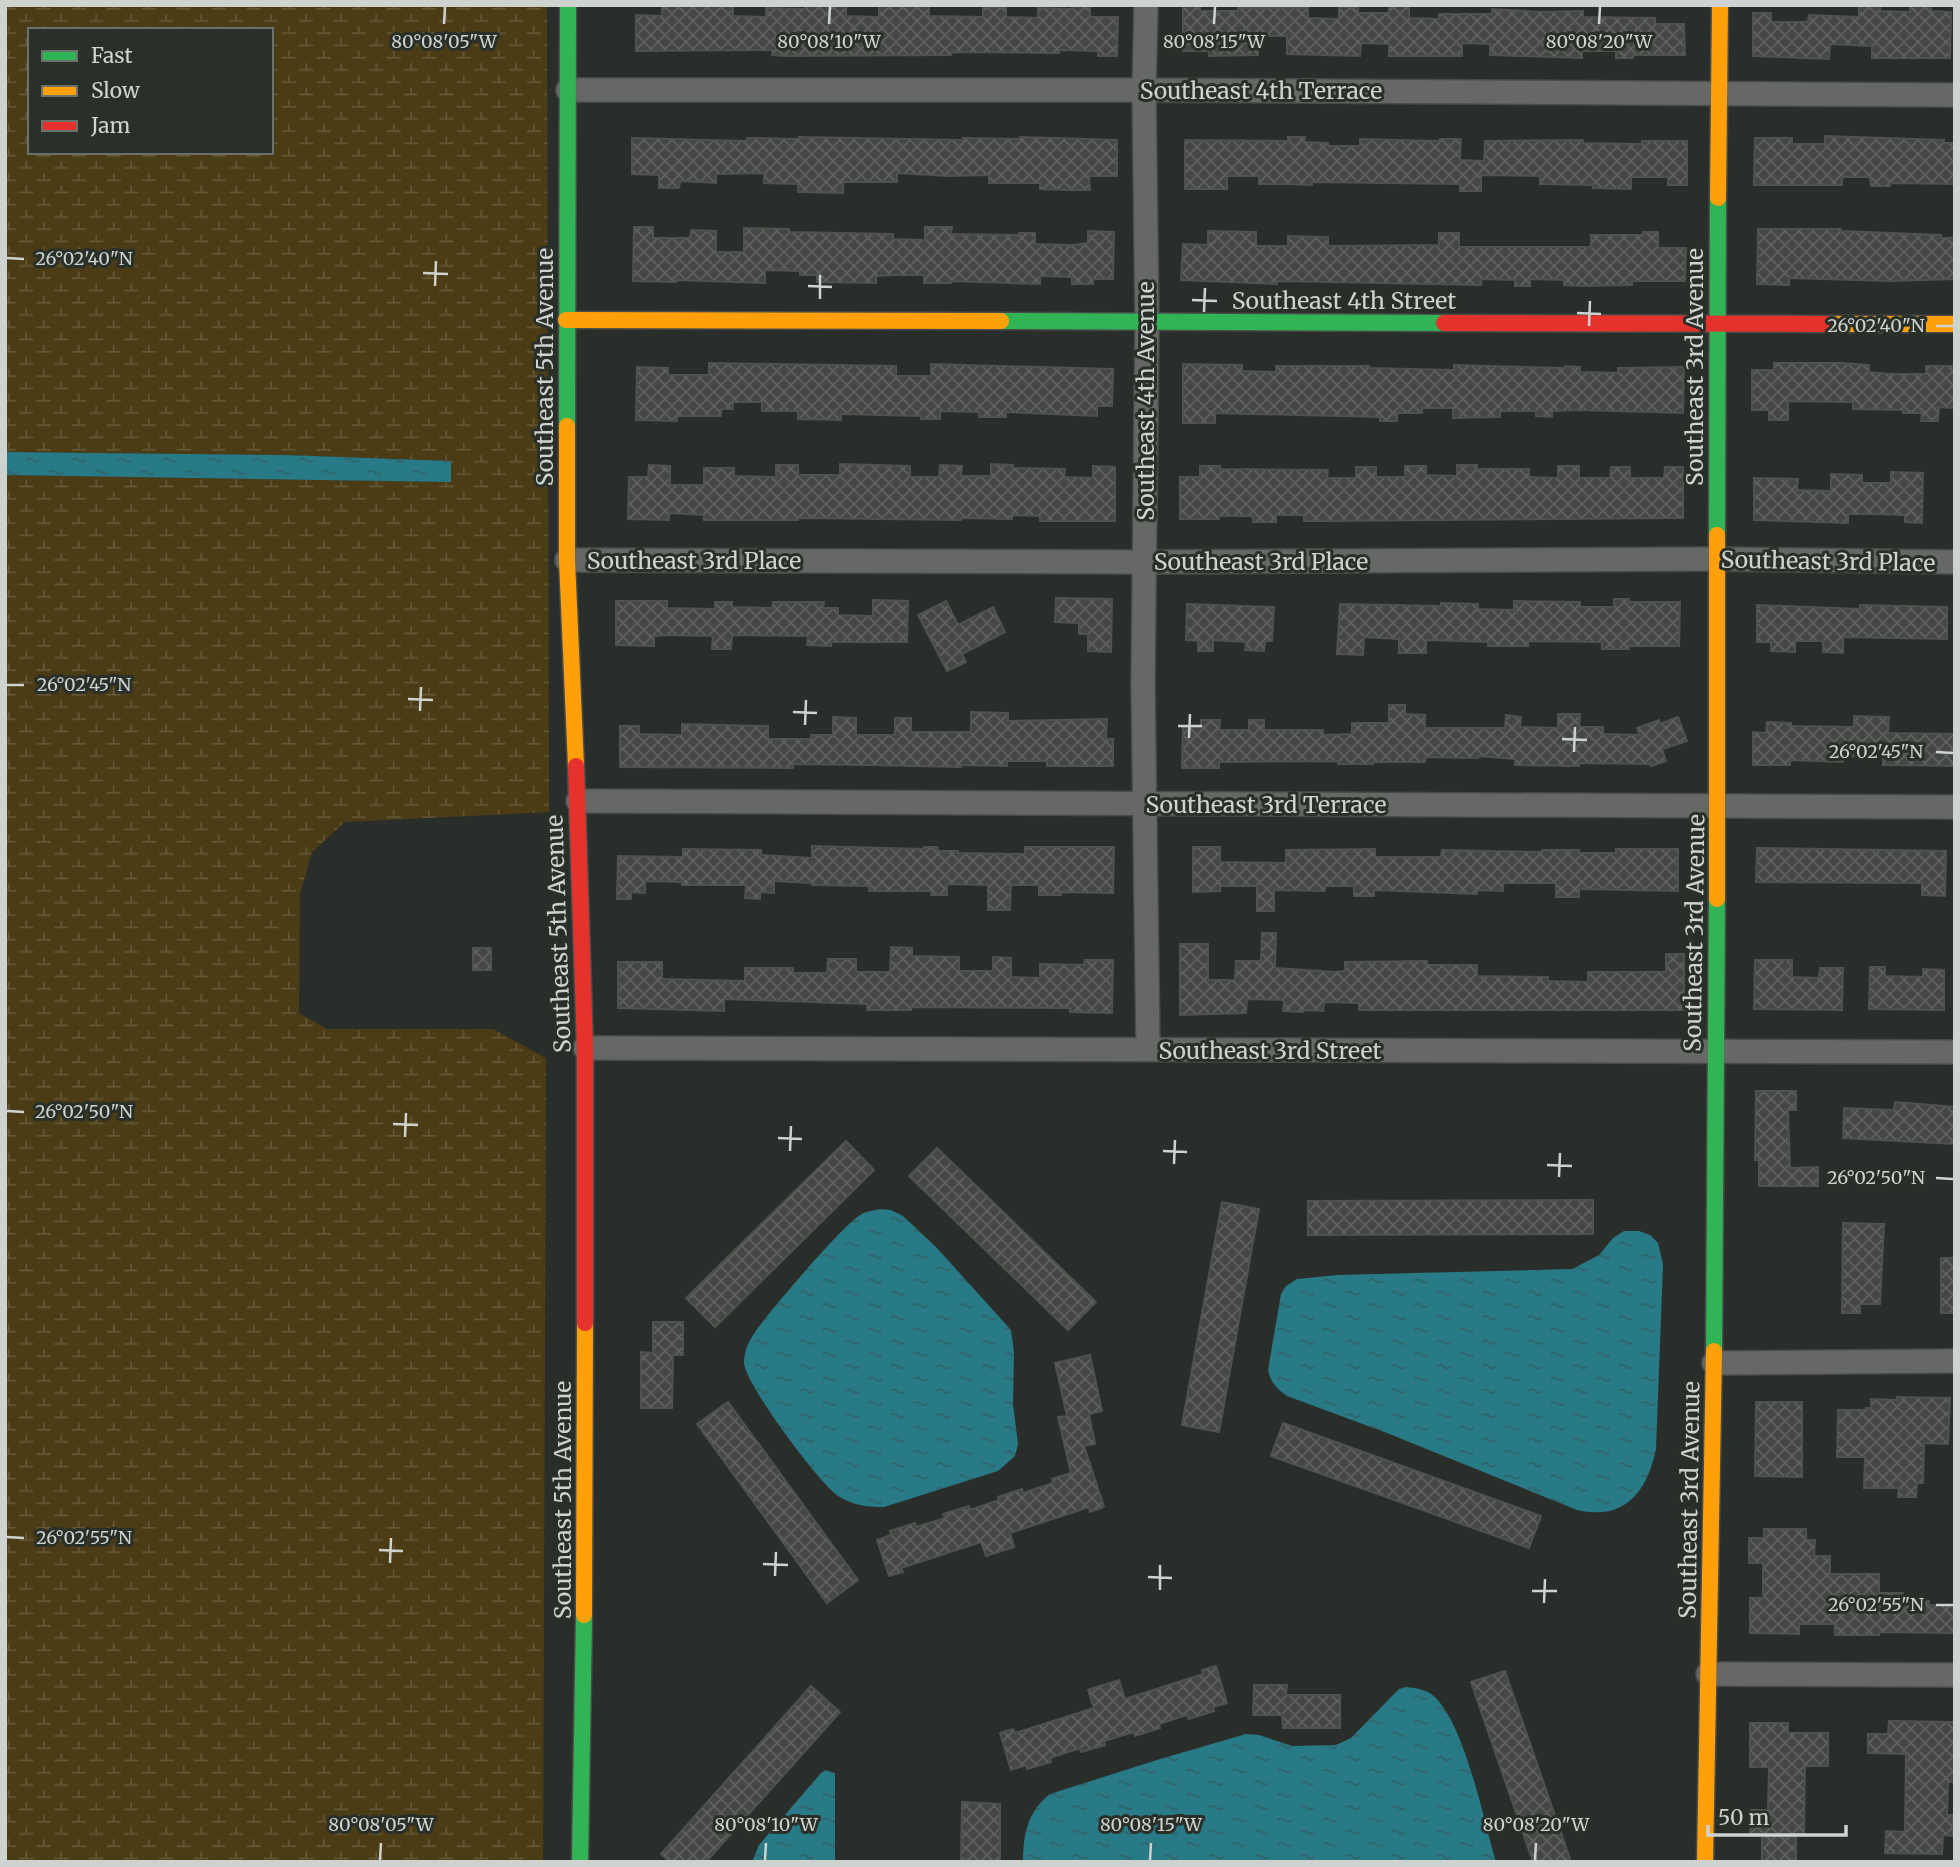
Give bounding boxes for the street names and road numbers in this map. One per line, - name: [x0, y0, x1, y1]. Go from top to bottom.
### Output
- street label: Southeast 4th Terrace: [1140, 76, 1382, 105]
- street label: Southeast 5th Avenue: [530, 248, 559, 486]
- street label: Southeast 3rd Avenue: [1680, 248, 1709, 486]
- street label: Southeast 4th Avenue: [1131, 281, 1160, 521]
- street label: Southeast 4th Street: [1232, 286, 1456, 315]
- street label: Southeast 3rd Place: [1720, 545, 1936, 577]
- street label: Southeast 3rd Place: [587, 546, 801, 575]
- street label: Southeast 3rd Place: [1154, 547, 1368, 576]
- street label: Southeast 3rd Terrace: [1146, 790, 1386, 819]
- street label: Southeast 5th Avenue: [539, 814, 577, 1054]
- street label: Southeast 3rd Avenue: [1677, 814, 1711, 1052]
- street label: Southeast 3rd Street: [1158, 1036, 1382, 1065]
- street label: Southeast 5th Avenue: [548, 1381, 577, 1619]
- street label: Southeast 3rd Avenue: [1672, 1381, 1706, 1619]

